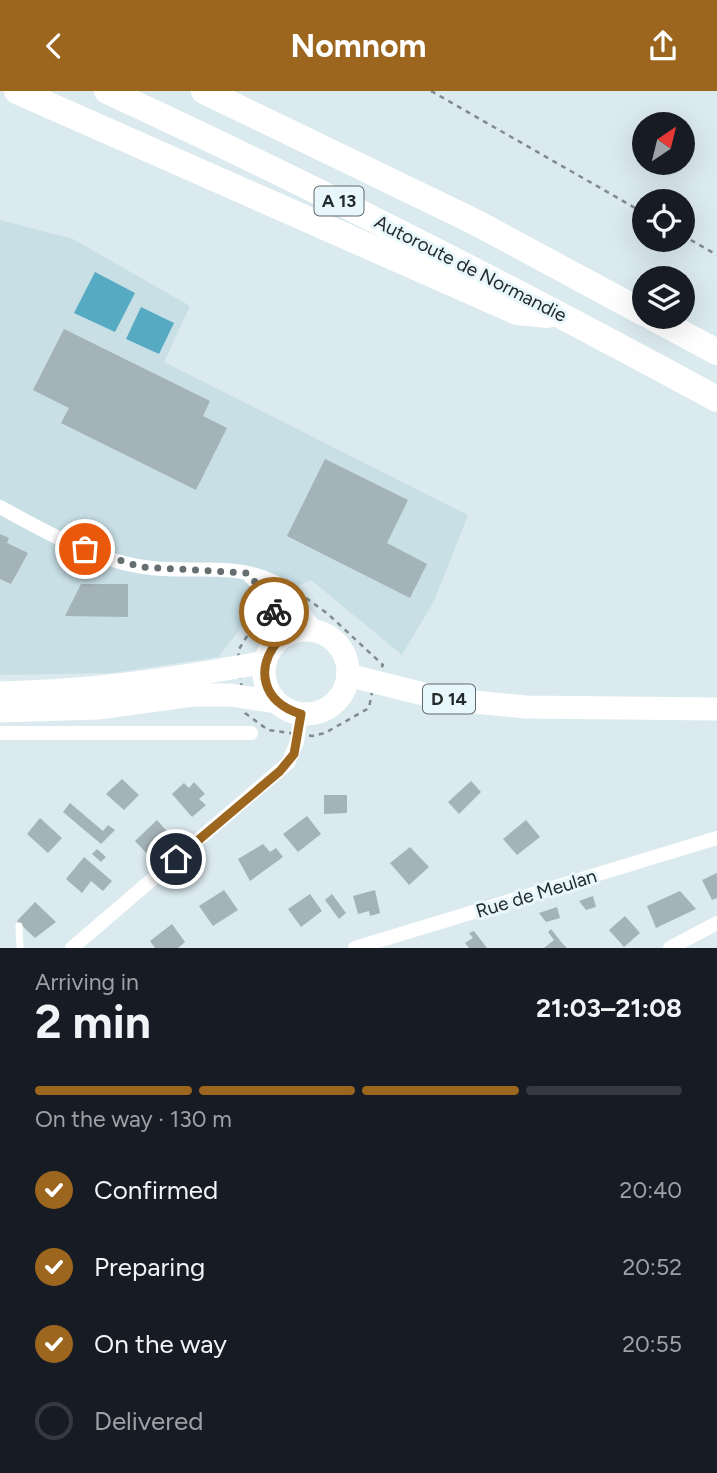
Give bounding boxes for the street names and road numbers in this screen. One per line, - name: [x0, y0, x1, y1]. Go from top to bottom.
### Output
- road number: A 13: [314, 187, 364, 215]
- street label: Autoroute de Normandie: [371, 210, 571, 327]
- road number: D 14: [423, 685, 475, 713]
- street label: Rue de Meulan: [473, 864, 599, 923]

